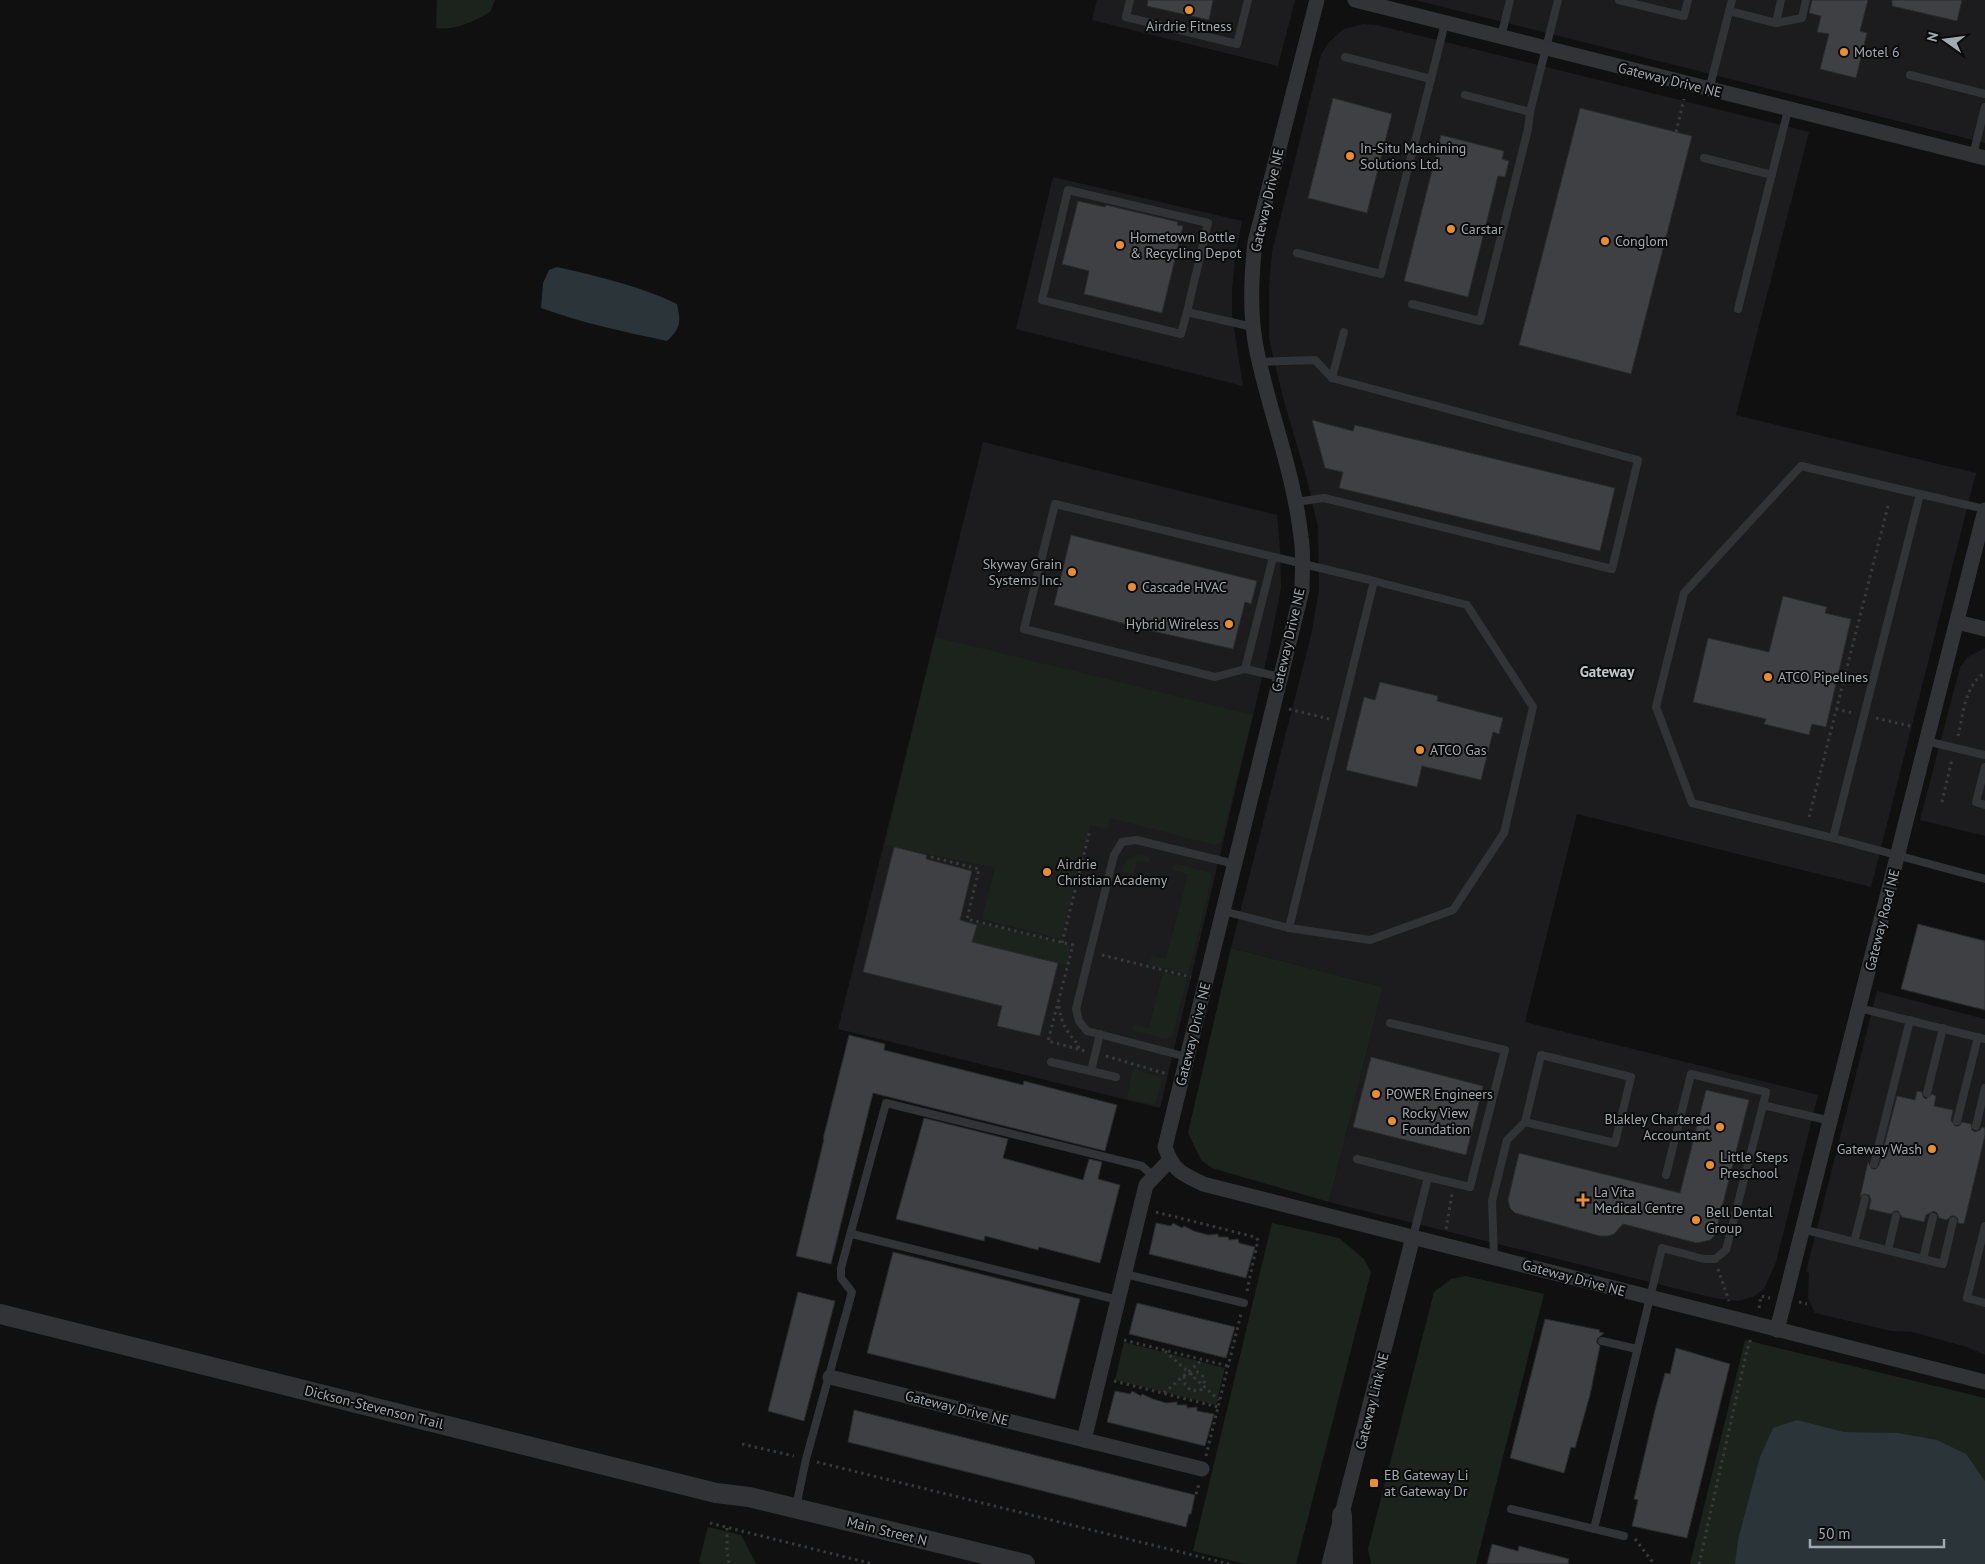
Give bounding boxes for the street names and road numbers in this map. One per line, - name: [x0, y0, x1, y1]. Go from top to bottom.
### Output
- street label: Gateway Drive NE: [1616, 58, 1724, 102]
- street label: Gateway Drive NE: [1246, 146, 1288, 254]
- street label: Gateway Drive NE: [1267, 586, 1309, 694]
- street label: Gateway Road NE: [1861, 867, 1903, 973]
- street label: Gateway Drive NE: [1171, 980, 1215, 1088]
- street label: Gateway Drive NE: [1520, 1256, 1628, 1300]
- street label: Gateway Link NE: [1351, 1350, 1393, 1452]
- street label: Dickson-Stevenson Trail: [303, 1381, 445, 1433]
- street label: Gateway Drive NE: [903, 1386, 1011, 1430]
- street label: Main Street N: [845, 1512, 929, 1550]

